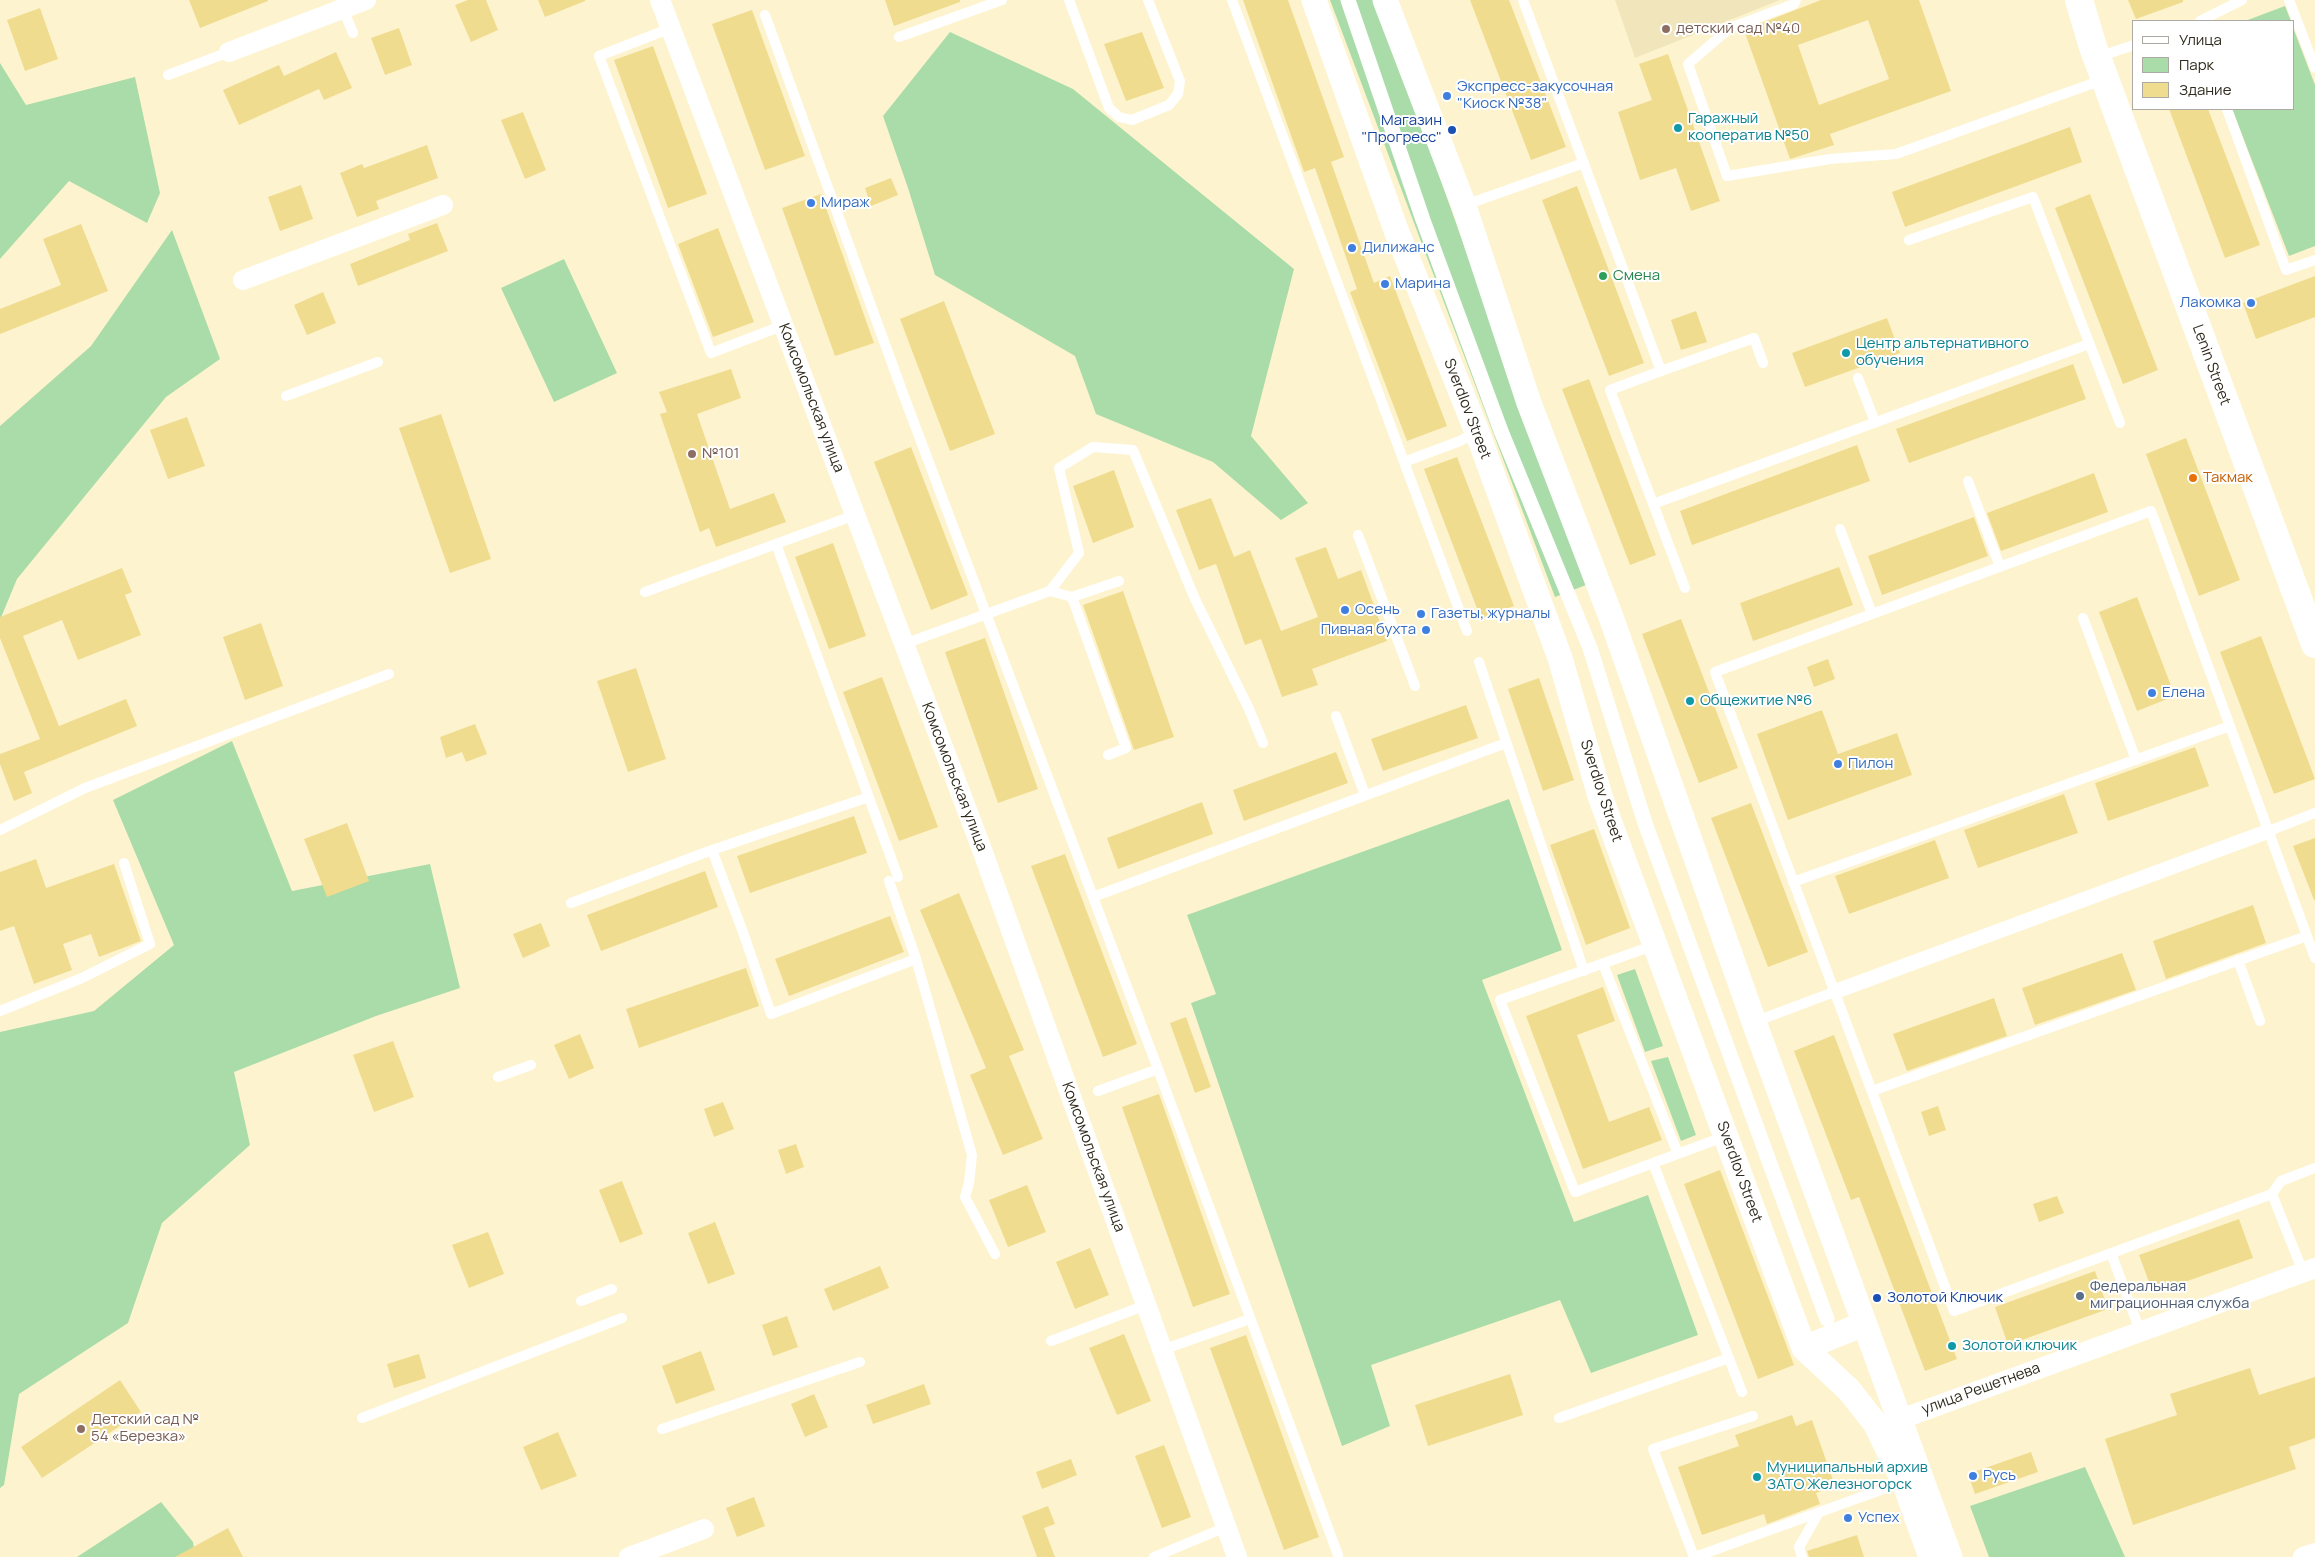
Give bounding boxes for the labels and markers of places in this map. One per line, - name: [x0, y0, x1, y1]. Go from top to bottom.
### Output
- place label: детский сад №40: [1676, 20, 1800, 38]
- marker: детский сад №40: [1660, 23, 1672, 35]
- place label: Экспресс-закусочная "Киоск №38": [1457, 78, 1613, 113]
- marker: Экспресс-закусочная "Киоск №38": [1441, 90, 1453, 102]
- place label: Гаражный кооператив №50: [1688, 110, 1809, 145]
- place label: Магазин "Прогресс": [1361, 112, 1442, 147]
- marker: Гаражный кооператив №50: [1672, 122, 1684, 134]
- marker: Магазин "Прогресс": [1446, 124, 1458, 136]
- place label: Мираж: [821, 194, 870, 212]
- marker: Мираж: [805, 197, 817, 209]
- place label: Дилижанс: [1362, 239, 1434, 257]
- marker: Дилижанс: [1346, 242, 1358, 254]
- place label: Смена: [1613, 267, 1660, 285]
- marker: Смена: [1597, 270, 1609, 282]
- place label: Марина: [1395, 275, 1451, 293]
- marker: Марина: [1379, 278, 1391, 290]
- place label: Лакомка: [2180, 294, 2241, 312]
- marker: Лакомка: [2245, 297, 2257, 309]
- place label: Центр альтернативного обучения: [1856, 335, 2029, 370]
- marker: Центр альтернативного обучения: [1840, 347, 1852, 359]
- place label: №101: [702, 445, 739, 463]
- marker: №101: [686, 448, 698, 460]
- place label: Такмак: [2203, 469, 2253, 487]
- marker: Такмак: [2187, 472, 2199, 484]
- place label: Осень: [1355, 601, 1400, 619]
- marker: Осень: [1339, 604, 1351, 616]
- place label: Газеты, журналы: [1431, 605, 1550, 623]
- marker: Газеты, журналы: [1415, 608, 1427, 620]
- place label: Пивная бухта: [1321, 621, 1416, 639]
- marker: Пивная бухта: [1420, 624, 1432, 636]
- place label: Елена: [2162, 684, 2205, 702]
- marker: Елена: [2146, 687, 2158, 699]
- place label: Общежитие №6: [1700, 692, 1812, 710]
- marker: Общежитие №6: [1684, 695, 1696, 707]
- place label: Пилон: [1848, 755, 1893, 773]
- marker: Пилон: [1832, 758, 1844, 770]
- place label: Федеральная миграционная служба: [2090, 1278, 2249, 1313]
- place label: Золотой Ключик: [1887, 1289, 2003, 1307]
- marker: Федеральная миграционная служба: [2074, 1290, 2086, 1302]
- marker: Золотой Ключик: [1871, 1292, 1883, 1304]
- place label: Золотой ключик: [1962, 1337, 2077, 1355]
- marker: Золотой ключик: [1946, 1340, 1958, 1352]
- place label: Детский сад № 54 «Березка»: [91, 1411, 199, 1446]
- marker: Детский сад № 54 «Березка»: [75, 1423, 87, 1435]
- place label: Муниципальный архив ЗАТО Железногорск: [1767, 1459, 1928, 1494]
- place label: Русь: [1983, 1467, 2016, 1485]
- marker: Русь: [1967, 1470, 1979, 1482]
- marker: Муниципальный архив ЗАТО Железногорск: [1751, 1471, 1763, 1483]
- place label: Успех: [1858, 1509, 1899, 1527]
- marker: Успех: [1842, 1512, 1854, 1524]

